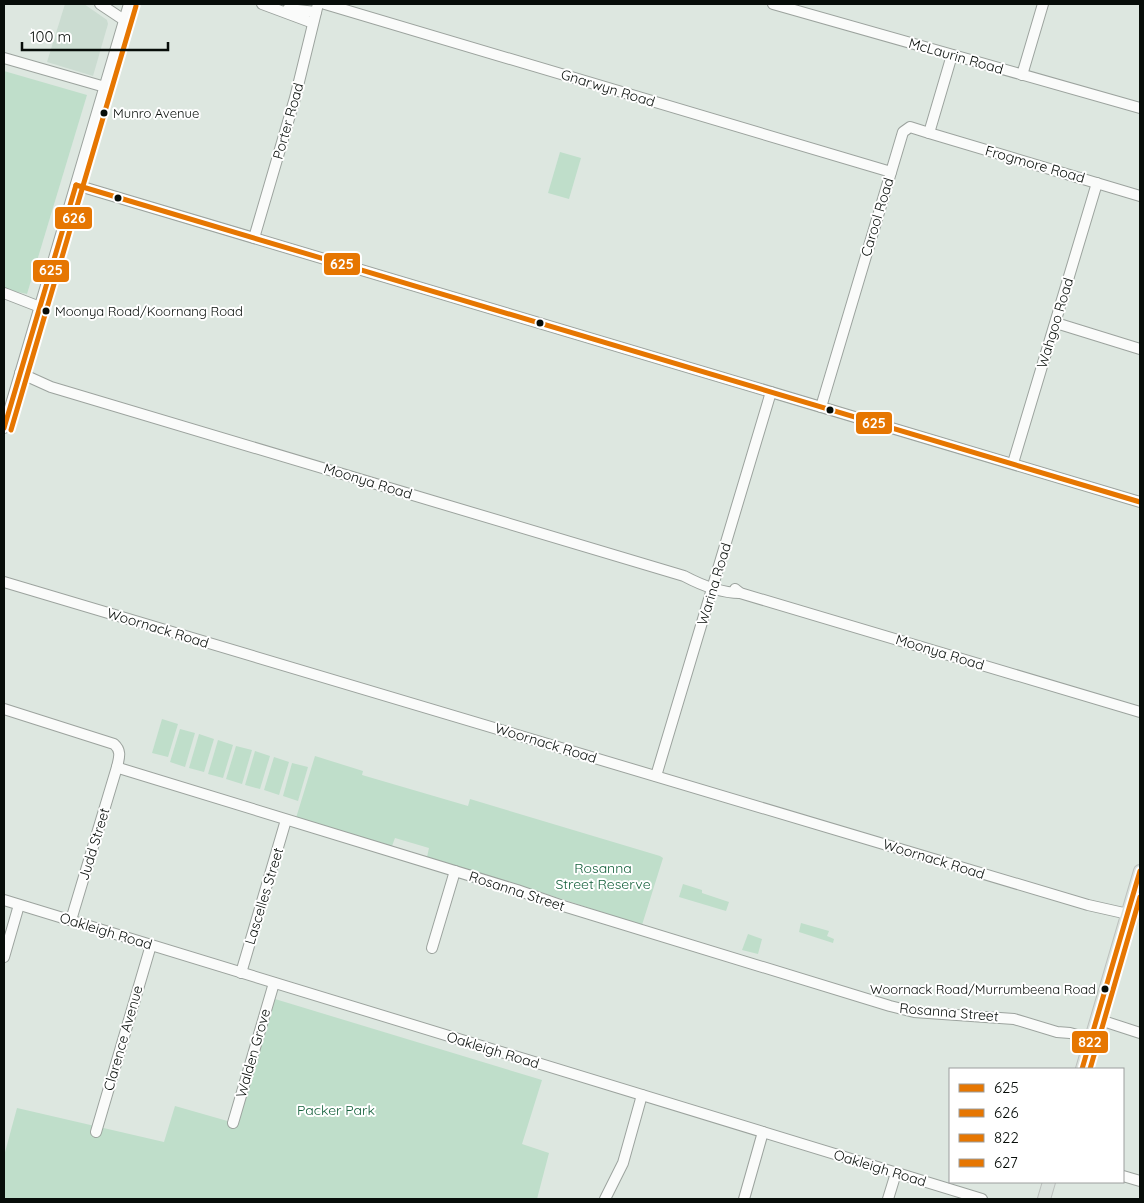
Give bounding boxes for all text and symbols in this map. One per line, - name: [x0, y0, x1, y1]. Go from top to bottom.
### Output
- scale bar: [22, 20, 169, 52]
- text: 100 m: [30, 27, 71, 46]
- street label: McLaurin Road: [907, 34, 1005, 78]
- street label: Gnarwyn Road: [559, 65, 657, 111]
- street label: Porter Road: [269, 81, 307, 161]
- place label: Munro Avenue: [113, 105, 199, 121]
- marker: Munro Avenue: [99, 108, 109, 118]
- street label: Frogmore Road: [983, 141, 1087, 187]
- street label: Carool Road: [856, 175, 898, 259]
- unlabelled marker: [113, 193, 123, 203]
- line badge: 626: [54, 206, 93, 230]
- text: 626: [62, 209, 86, 227]
- line badge: 625: [323, 252, 361, 276]
- text: 625: [330, 255, 354, 273]
- line badge: 625: [32, 259, 70, 283]
- text: 625: [39, 261, 63, 279]
- street label: Wahgoo Road: [1033, 276, 1077, 370]
- place label: Moonya Road/Koornang Road: [55, 303, 243, 319]
- marker: Moonya Road/Koornang Road: [41, 306, 51, 316]
- unlabelled marker: [535, 318, 545, 328]
- unlabelled marker: [825, 405, 835, 415]
- line badge: 625: [855, 411, 893, 435]
- text: 625: [862, 414, 886, 432]
- street label: Moonya Road: [322, 459, 414, 503]
- street label: Warina Road: [693, 541, 735, 627]
- street label: Woornack Road: [105, 604, 211, 652]
- street label: Moonya Road: [894, 630, 986, 674]
- street label: Woornack Road: [493, 719, 599, 767]
- street label: Judd Street: [74, 805, 114, 883]
- street label: Woornack Road: [881, 835, 987, 883]
- street label: Lascelles Street: [241, 845, 287, 947]
- park label: Rosanna Street Reserve: [555, 859, 651, 893]
- street label: Rosanna Street: [467, 867, 567, 915]
- street label: Oakleigh Road: [58, 908, 154, 954]
- place label: Woornack Road/Murrumbeena Road: [870, 981, 1096, 997]
- street label: Clarence Avenue: [99, 983, 147, 1093]
- marker: Woornack Road/Murrumbeena Road: [1100, 984, 1110, 994]
- street label: Rosanna Street: [899, 999, 1000, 1025]
- street label: Walden Grove: [232, 1006, 274, 1100]
- street label: Oakleigh Road: [445, 1027, 541, 1073]
- line badge: 822: [1071, 1030, 1109, 1054]
- text: 822: [1078, 1033, 1102, 1051]
- legend: [949, 1068, 1124, 1183]
- text: 625: [994, 1078, 1019, 1097]
- park label: Packer Park: [297, 1101, 375, 1119]
- text: 626: [994, 1103, 1018, 1122]
- text: 822: [994, 1128, 1019, 1147]
- street label: Oakleigh Road: [832, 1145, 928, 1191]
- text: 627: [994, 1153, 1018, 1172]

